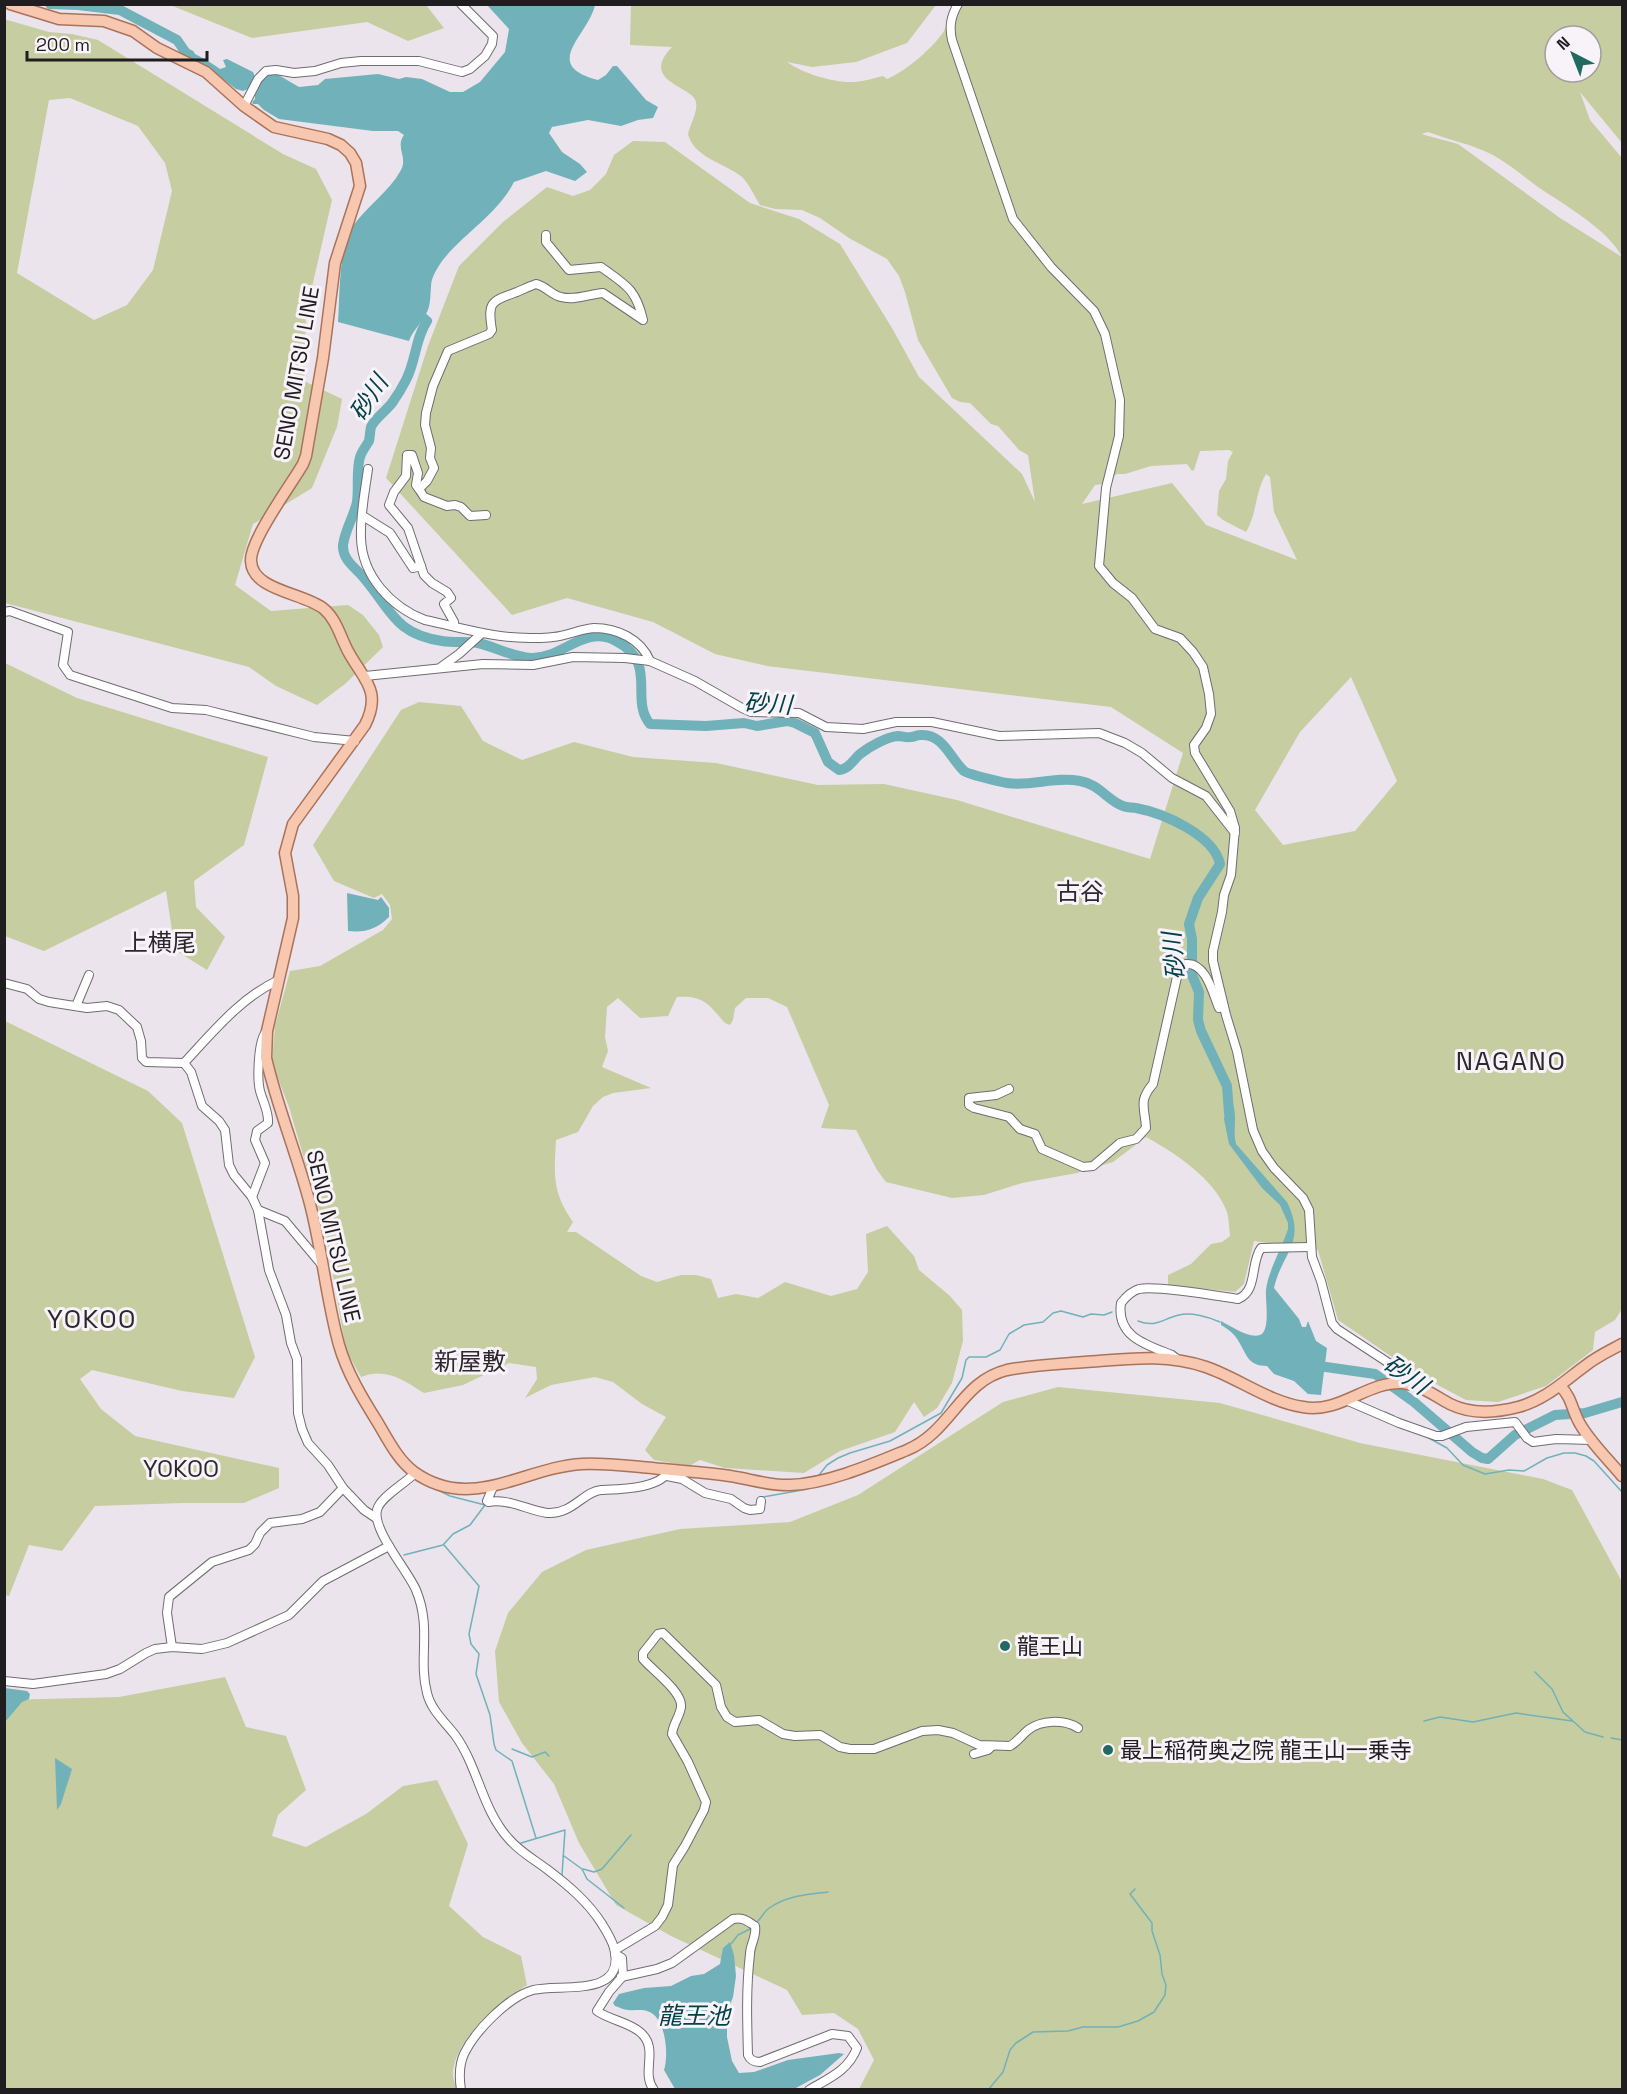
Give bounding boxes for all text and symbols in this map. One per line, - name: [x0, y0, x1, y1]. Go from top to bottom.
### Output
- scale bar: [27, 24, 207, 62]
- north arrow: [1543, 24, 1603, 84]
- text: N: [1552, 32, 1574, 55]
- text: 200 m: [36, 33, 90, 56]
- street label: SENO MITSU LINE: [267, 284, 325, 462]
- water label: 砂川: [343, 367, 396, 426]
- water label: 砂川: [743, 687, 796, 720]
- district label: 古谷: [1056, 876, 1104, 907]
- district label: 上横尾: [124, 927, 196, 958]
- water label: 砂川: [1155, 928, 1191, 982]
- district label: NAGANO: [1456, 1044, 1566, 1078]
- street label: SENO MITSU LINE: [301, 1147, 367, 1325]
- district label: YOKOO: [47, 1302, 137, 1336]
- district label: 新屋敷: [434, 1346, 506, 1377]
- water label: 砂川: [1378, 1348, 1437, 1403]
- district label: YOKOO: [143, 1453, 219, 1484]
- place label: 龍王山: [1017, 1632, 1083, 1660]
- marker: 龍王山: [998, 1639, 1012, 1653]
- place label: 最上稲荷奥之院 龍王山一乗寺: [1120, 1736, 1412, 1764]
- marker: 最上稲荷奥之院 龍王山一乗寺: [1101, 1743, 1115, 1757]
- water label: 龍王池: [658, 2000, 732, 2031]

